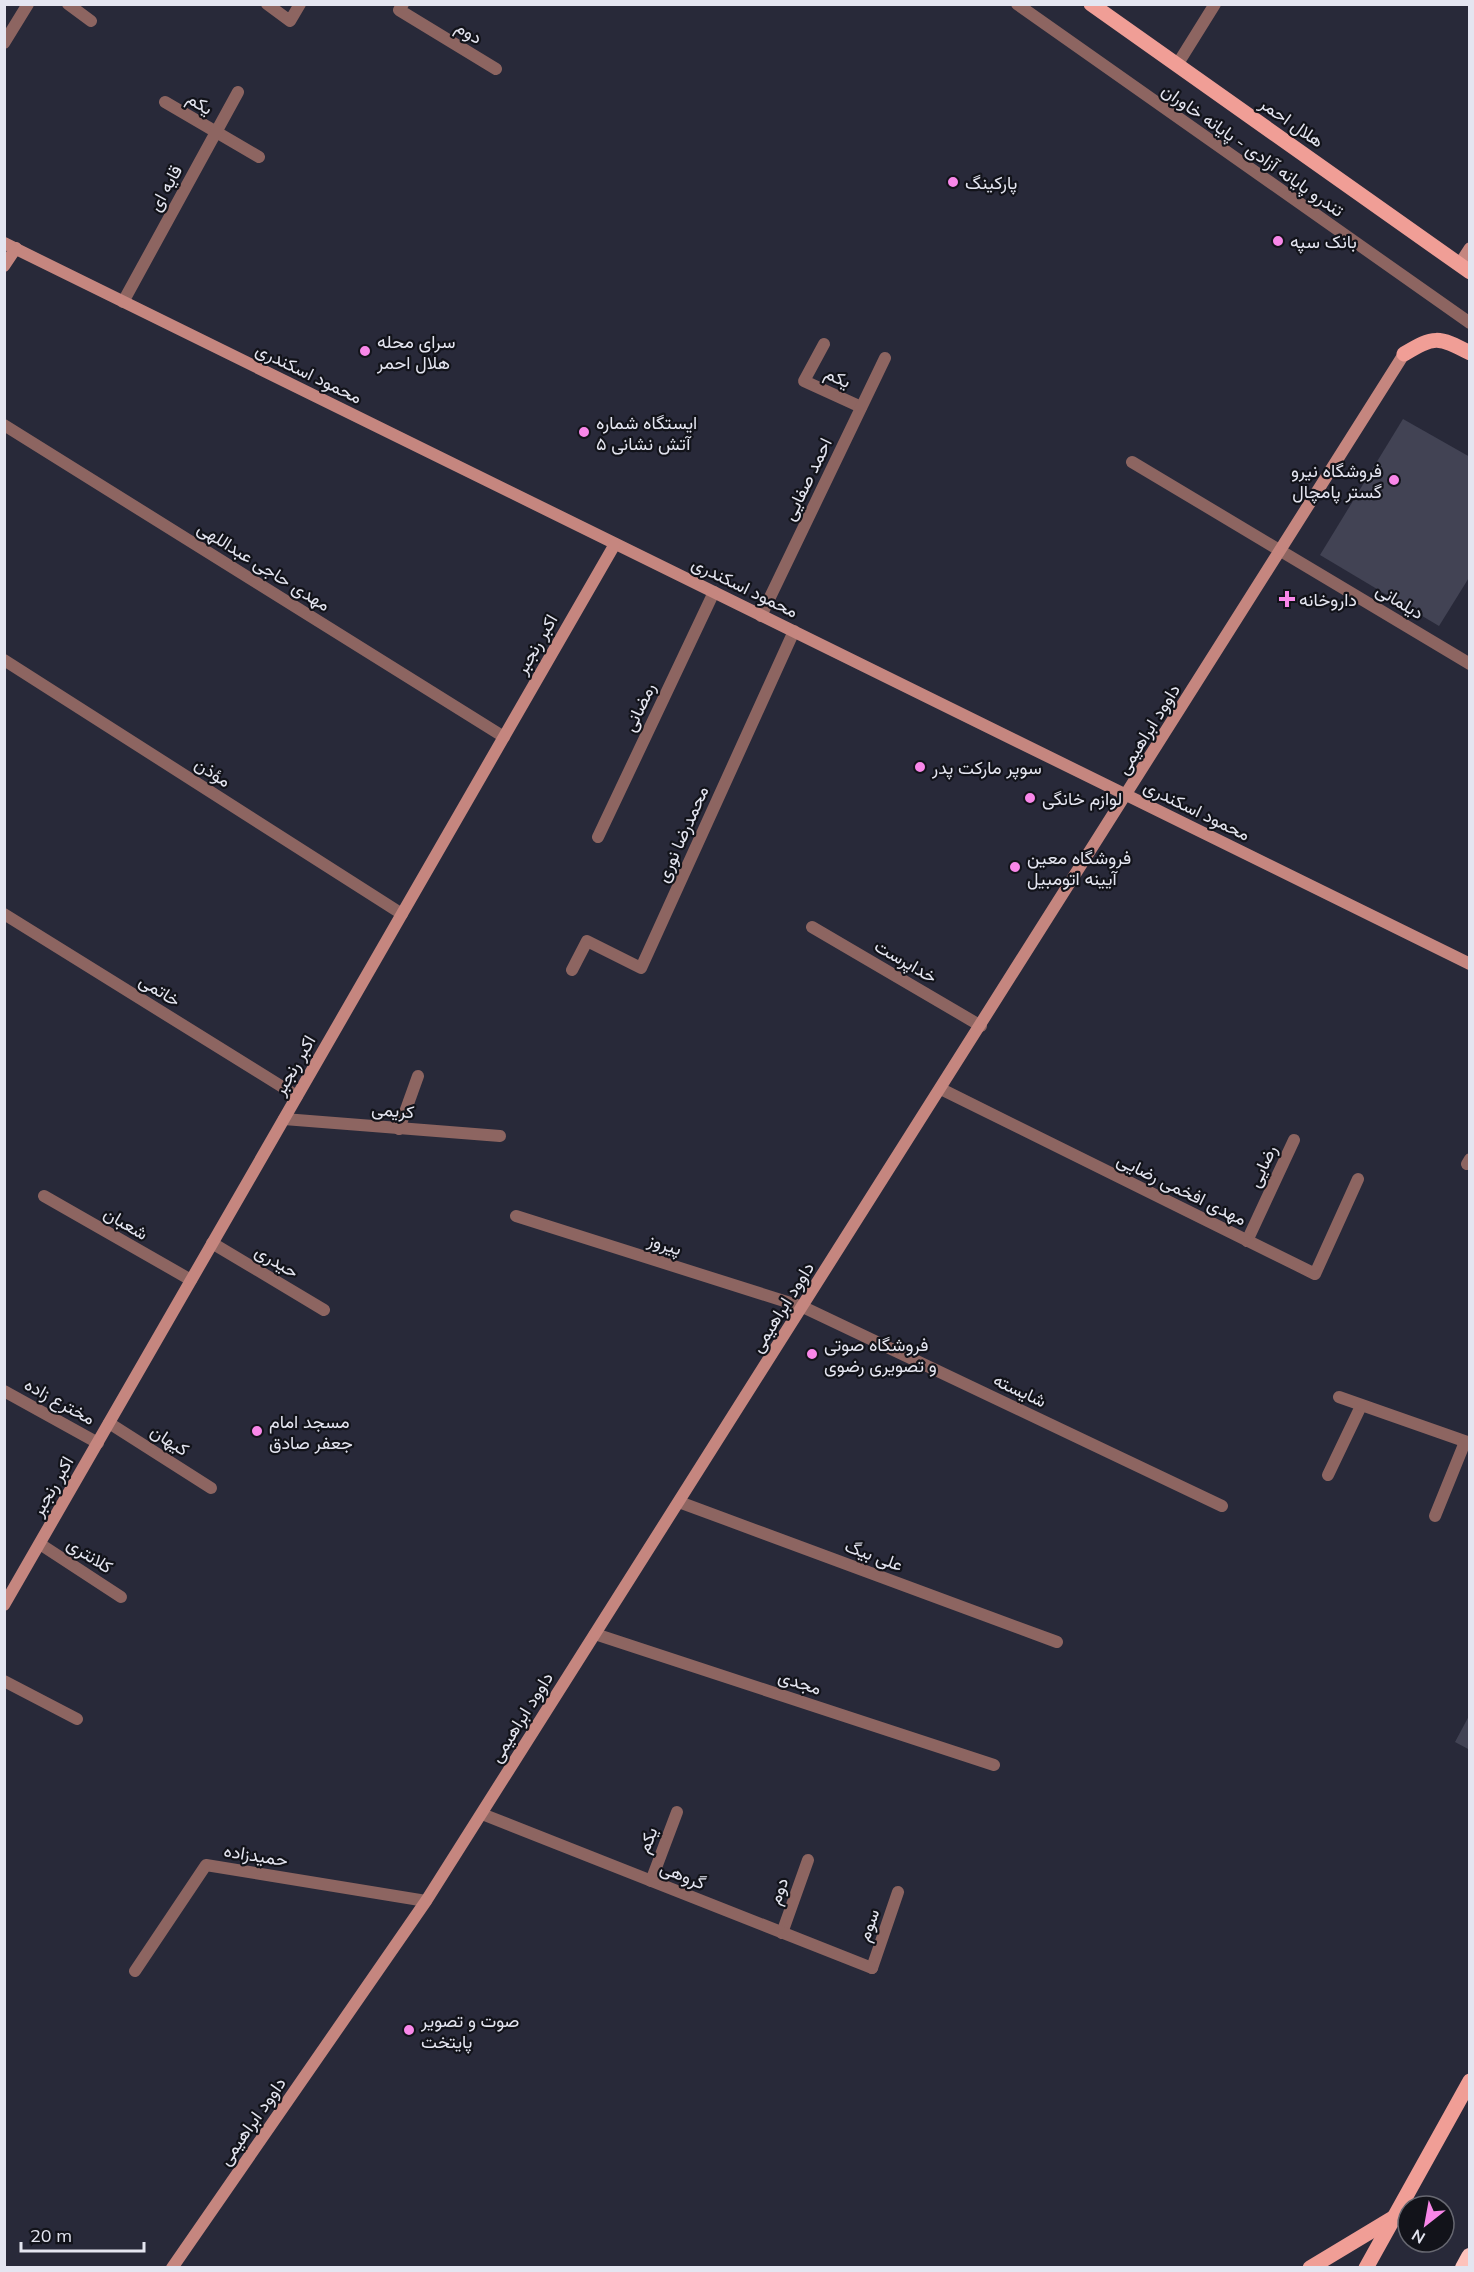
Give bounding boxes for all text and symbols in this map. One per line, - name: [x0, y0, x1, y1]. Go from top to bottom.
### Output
- street label: دوم: [451, 15, 487, 50]
- street label: تندرو پایانه آزادی - پایانه خاوران: [1157, 78, 1349, 223]
- street label: یکم: [182, 86, 217, 121]
- street label: هلال احمر: [1255, 91, 1329, 152]
- street label: قایه ای: [143, 161, 187, 215]
- place label: پارکینگ: [965, 171, 1017, 195]
- marker: پارکینگ: [946, 175, 960, 189]
- place label: بانک سپه: [1290, 230, 1357, 254]
- marker: بانک سپه: [1271, 234, 1285, 248]
- place label: سرای محله هلال احمر: [376, 330, 455, 374]
- street label: محمود اسکندری: [252, 337, 366, 409]
- marker: سرای محله هلال احمر: [358, 344, 372, 358]
- street label: یکم: [821, 361, 855, 394]
- place label: ایستگاه شماره ۵ آتش نشانی: [596, 411, 697, 455]
- marker: ایستگاه شماره ۵ آتش نشانی: [577, 425, 591, 439]
- street label: احمد صفایی: [777, 434, 837, 524]
- place label: فروشگاه نیرو گستر پامچال: [1291, 459, 1382, 504]
- marker: فروشگاه نیرو گستر پامچال: [1387, 473, 1401, 487]
- street label: مهدی حاجی عبداللهی: [193, 516, 335, 616]
- street label: محمود اسکندری: [688, 551, 802, 623]
- street label: دیلمانی: [1372, 578, 1428, 624]
- place label: داروخانه: [1299, 588, 1357, 611]
- marker: داروخانه: [1280, 592, 1294, 606]
- street label: اکبر رنجبر: [509, 610, 562, 679]
- street label: رمضانی: [618, 679, 660, 735]
- street label: داوود ابراهیمی: [1111, 679, 1185, 779]
- street label: مؤذن: [191, 752, 235, 792]
- place label: سوپر مارکت پدر: [931, 756, 1042, 780]
- marker: سوپر مارکت پدر: [913, 760, 927, 774]
- street label: محمود اسکندری: [1140, 774, 1254, 846]
- street label: محمدرضا نوری: [651, 782, 713, 886]
- place label: لوازم خانگی: [1042, 787, 1122, 811]
- marker: لوازم خانگی: [1023, 791, 1037, 805]
- place label: فروشگاه معین آیینه اتومبیل: [1027, 846, 1131, 890]
- marker: فروشگاه معین آیینه اتومبیل: [1008, 860, 1022, 874]
- street label: خداپرست: [870, 934, 941, 989]
- street label: خاتمی: [135, 968, 185, 1012]
- street label: اکبر رنجبر: [267, 1031, 320, 1100]
- street label: کریمی: [371, 1097, 415, 1123]
- street label: رضایی: [1242, 1141, 1282, 1191]
- street label: مهدی افخمی رضایی: [1113, 1148, 1251, 1230]
- street label: شعبان: [100, 1201, 152, 1245]
- street label: پیروز: [644, 1227, 685, 1261]
- street label: حیدری: [251, 1239, 303, 1283]
- street label: داوود ابراهیمی: [745, 1257, 819, 1357]
- place label: فروشگاه صوتی و تصویری رضوی: [824, 1333, 937, 1377]
- marker: فروشگاه صوتی و تصویری رضوی: [805, 1347, 819, 1361]
- street label: شایسته: [990, 1368, 1050, 1412]
- street label: مخترع زاده: [20, 1372, 99, 1431]
- place label: مسجد امام جعفر صادق: [269, 1410, 353, 1454]
- street label: کیهان: [146, 1419, 194, 1461]
- marker: مسجد امام جعفر صادق: [250, 1424, 264, 1438]
- street label: اکبر رنجبر: [25, 1452, 78, 1521]
- street label: کلانتری: [63, 1532, 117, 1578]
- street label: علی بیگ: [842, 1534, 906, 1576]
- street label: مجدی: [775, 1664, 825, 1700]
- street label: داوود ابراهیمی: [484, 1667, 558, 1767]
- street label: یکم: [632, 1824, 663, 1857]
- street label: حمیدزاده: [222, 1839, 290, 1871]
- street label: گروهی: [657, 1856, 709, 1894]
- street label: دوم: [763, 1874, 794, 1908]
- street label: سوم: [852, 1906, 885, 1945]
- place label: صوت و تصویر پایتخت: [420, 2009, 519, 2054]
- marker: صوت و تصویر پایتخت: [402, 2023, 416, 2037]
- street label: داوود ابراهیمی: [213, 2072, 291, 2170]
- north arrow: [1396, 2194, 1456, 2254]
- scale bar: [21, 2215, 144, 2253]
- text: 20 m: [30, 2224, 72, 2247]
- text: N: [1408, 2225, 1429, 2249]

